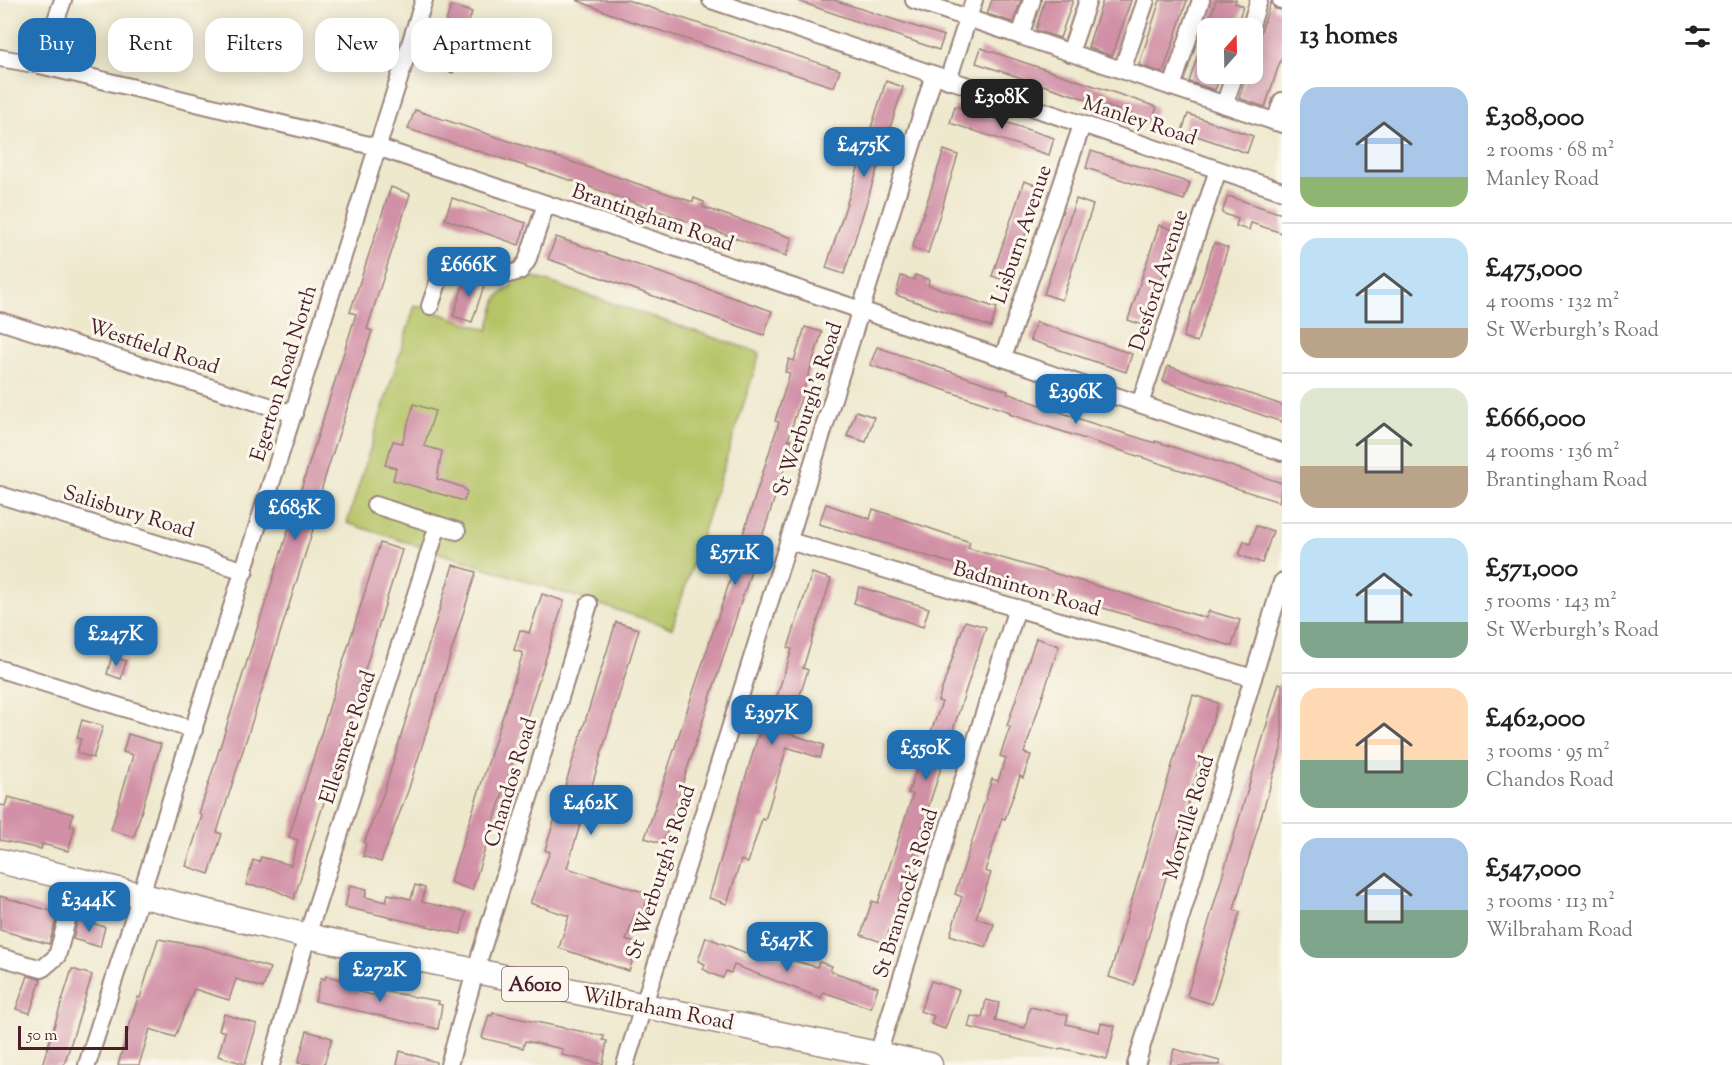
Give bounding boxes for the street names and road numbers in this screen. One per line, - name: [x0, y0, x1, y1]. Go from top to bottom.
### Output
- street label: Manley Road: [1078, 89, 1201, 155]
- street label: Lisburn Avenue: [985, 161, 1061, 308]
- street label: Brantingham Road: [567, 177, 738, 261]
- street label: Desford Avenue: [1123, 206, 1197, 355]
- street label: Egerton Road North: [244, 282, 326, 466]
- street label: Westfield Road: [84, 313, 223, 383]
- street label: St Werburgh's Road: [767, 319, 851, 501]
- street label: Salisbury Road: [59, 479, 198, 547]
- street label: Badminton Road: [949, 554, 1104, 625]
- street label: Ellesmere Road: [313, 667, 385, 808]
- street label: Chandos Road: [478, 714, 546, 851]
- street label: Morville Road: [1157, 752, 1223, 883]
- street label: St Werburgh's Road: [620, 782, 704, 964]
- street label: St Brannock's Road: [867, 805, 947, 982]
- road number: A6010: [502, 967, 568, 1001]
- street label: Wilbraham Road: [579, 981, 736, 1039]

